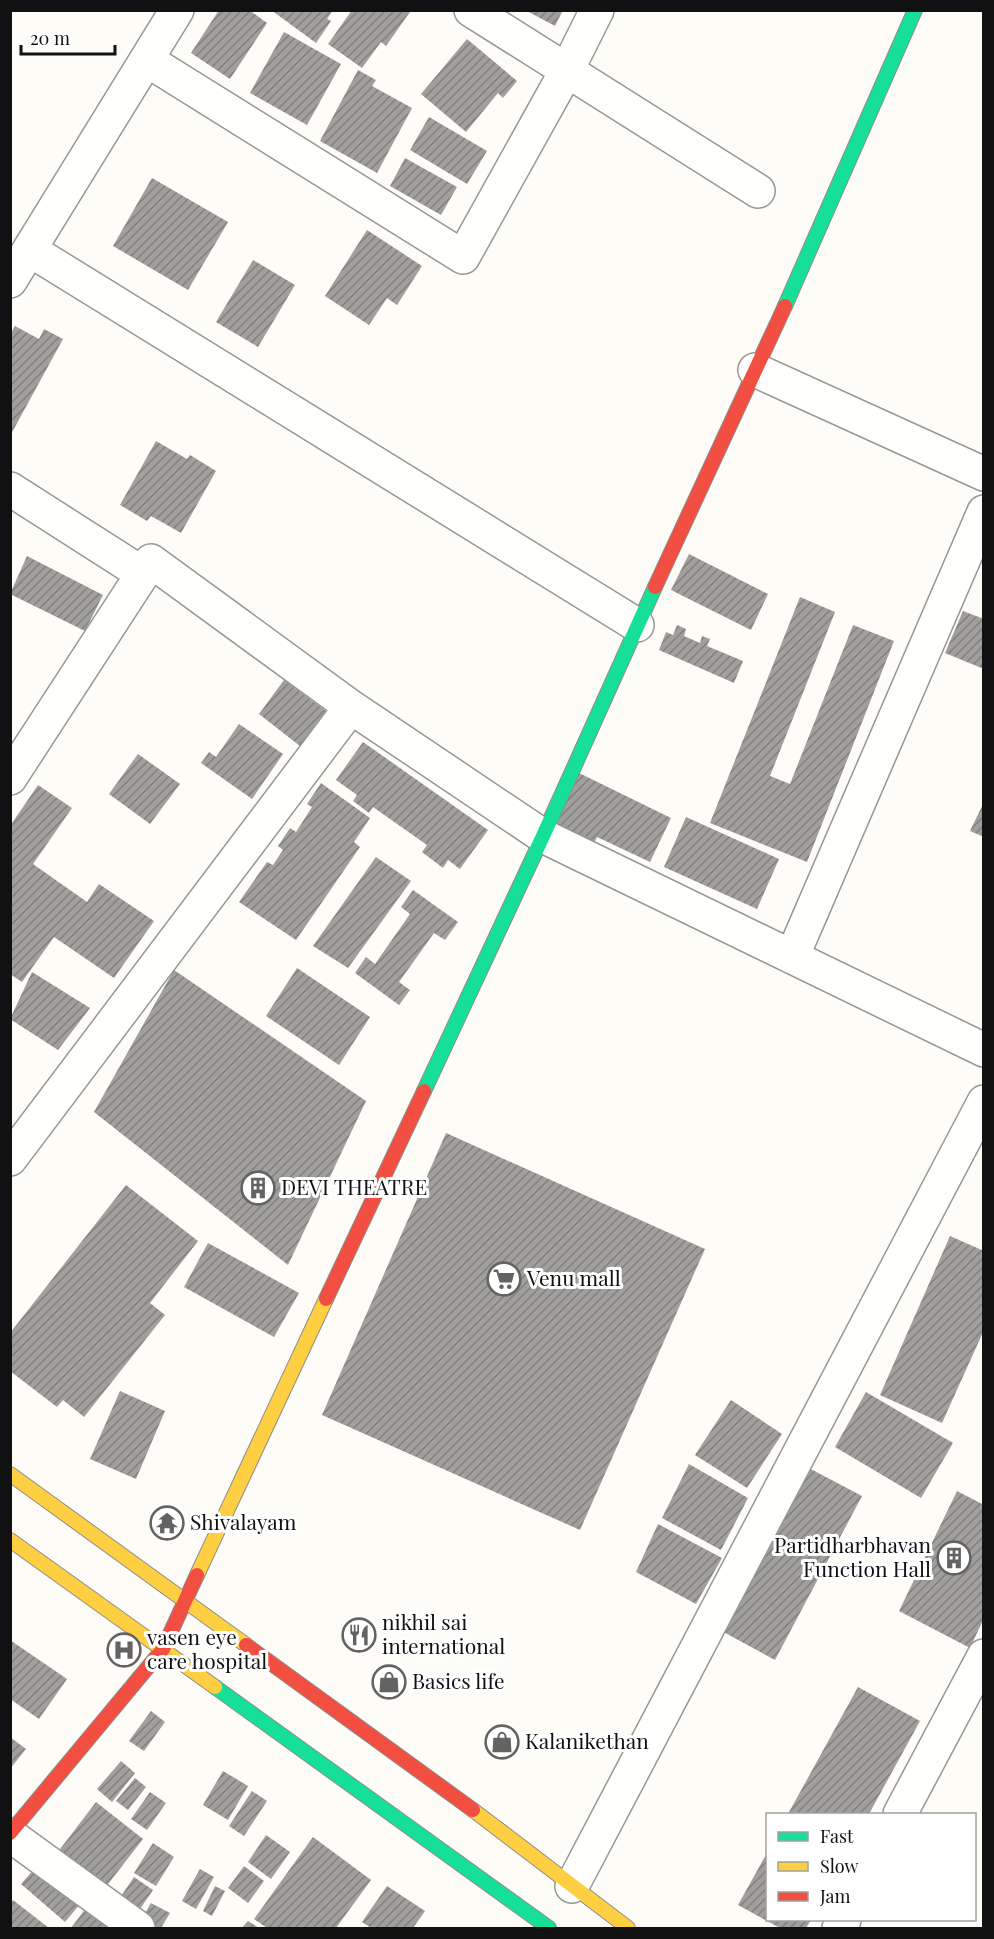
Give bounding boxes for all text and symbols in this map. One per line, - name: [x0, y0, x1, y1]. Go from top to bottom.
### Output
- scale bar: [21, 18, 116, 56]
- text: 20 m: [30, 26, 70, 50]
- building icon: DEVI THEATRE: [240, 1170, 276, 1206]
- place label: DEVI THEATRE: [281, 1172, 427, 1200]
- supermarket icon: Venu mall: [486, 1261, 522, 1297]
- place label: Venu mall: [526, 1263, 621, 1291]
- temple icon: Shivalayam: [149, 1505, 185, 1541]
- place label: Shivalayam: [190, 1507, 297, 1535]
- place label: Partidharbhavan Function Hall: [774, 1530, 931, 1582]
- building icon: Partidharbhavan Function Hall: [936, 1540, 972, 1576]
- place label: nikhil sai international: [382, 1607, 505, 1659]
- restaurant icon: nikhil sai international: [341, 1617, 377, 1653]
- place label: vasen eye care hospital: [146, 1622, 267, 1674]
- hospital icon: vasen eye care hospital: [106, 1632, 142, 1668]
- shop icon: Basics life: [371, 1664, 407, 1700]
- place label: Basics life: [412, 1666, 505, 1694]
- shop icon: Kalanikethan: [484, 1724, 520, 1760]
- place label: Kalanikethan: [525, 1726, 649, 1754]
- legend: [766, 1813, 976, 1921]
- text: Fast: [820, 1824, 854, 1848]
- text: Slow: [820, 1854, 858, 1878]
- text: Jam: [819, 1884, 850, 1908]

